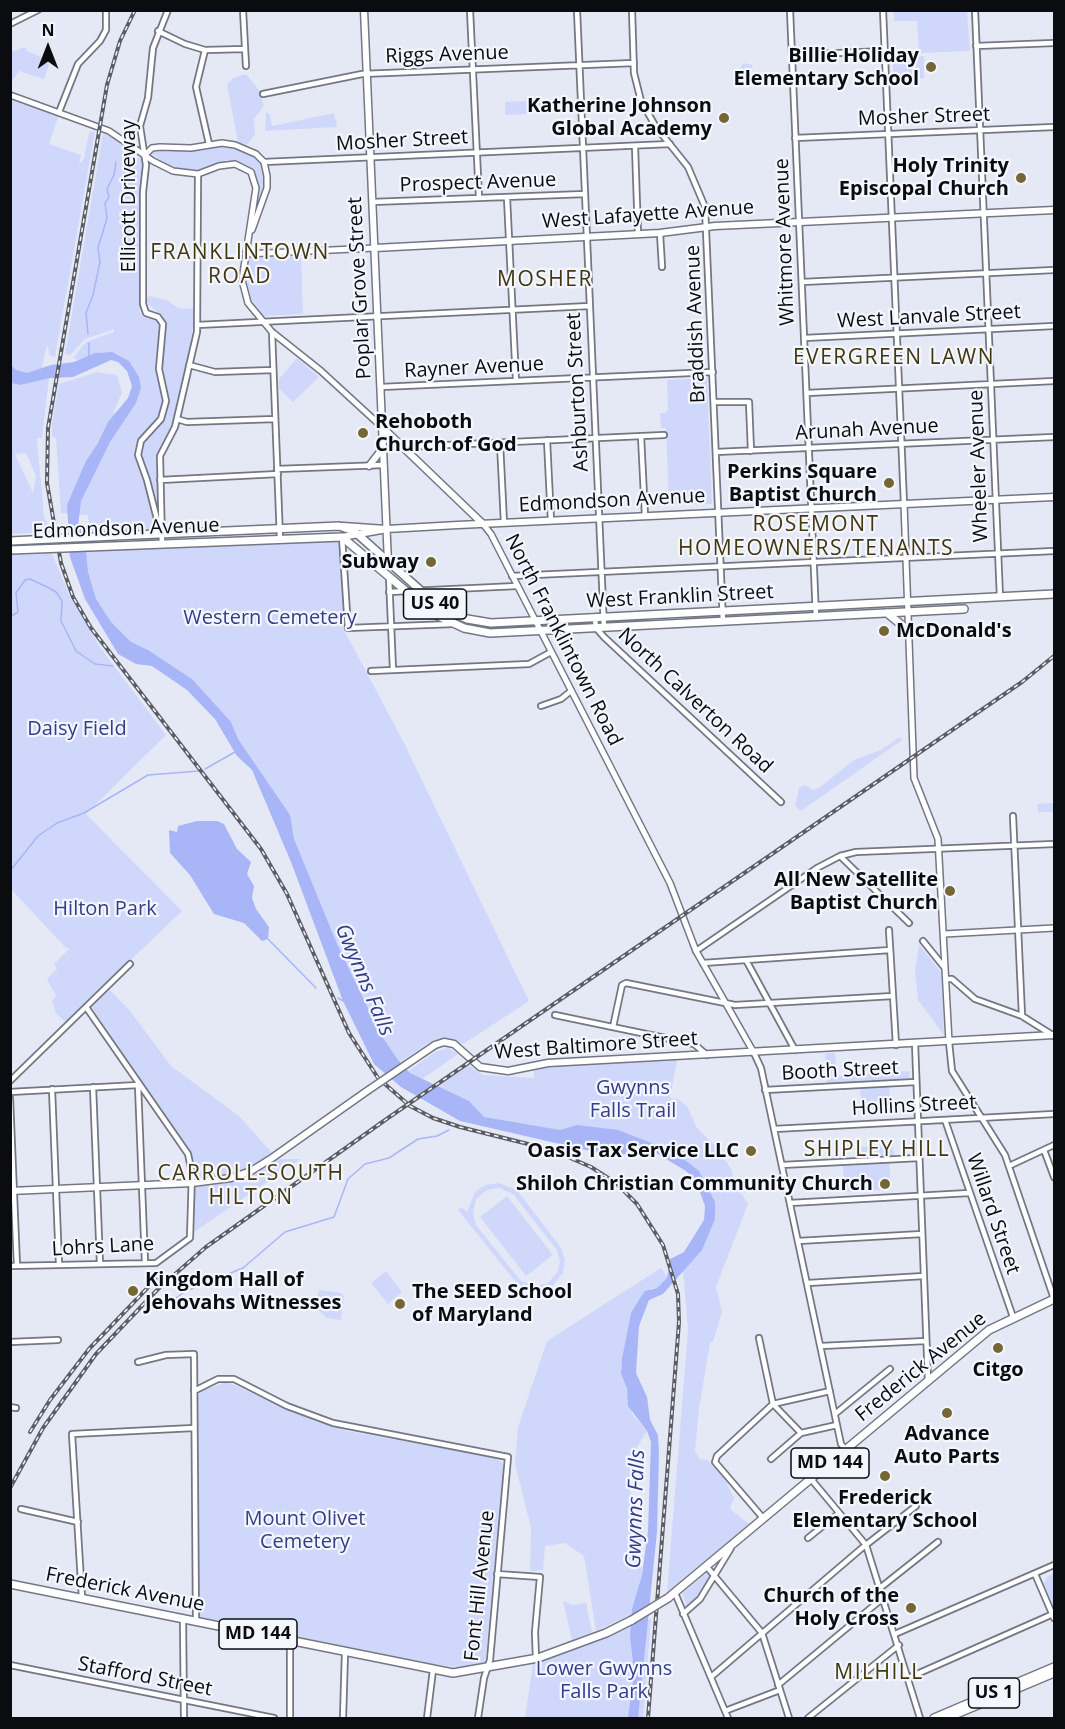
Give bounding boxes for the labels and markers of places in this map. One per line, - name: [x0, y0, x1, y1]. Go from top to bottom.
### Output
- place label: Billie Holiday Elementary School: [734, 44, 919, 91]
- marker: Billie Holiday Elementary School: [924, 60, 938, 74]
- place label: Katherine Johnson Global Academy: [527, 94, 712, 141]
- marker: Katherine Johnson Global Academy: [717, 111, 731, 125]
- place label: Holy Trinity Episcopal Church: [839, 154, 1009, 201]
- marker: Holy Trinity Episcopal Church: [1014, 171, 1028, 185]
- place label: Rehoboth Church of God: [375, 410, 517, 457]
- marker: Rehoboth Church of God: [356, 426, 370, 440]
- place label: Perkins Square Baptist Church: [727, 460, 877, 507]
- marker: Perkins Square Baptist Church: [882, 476, 896, 490]
- place label: Subway: [342, 550, 419, 574]
- marker: Subway: [424, 555, 438, 569]
- place label: McDonald's: [896, 619, 1012, 643]
- marker: McDonald's: [877, 624, 891, 638]
- place label: All New Satellite Baptist Church: [774, 868, 938, 915]
- marker: All New Satellite Baptist Church: [943, 884, 957, 898]
- place label: Oasis Tax Service LLC: [527, 1139, 739, 1163]
- marker: Oasis Tax Service LLC: [744, 1144, 758, 1158]
- place label: Shiloh Christian Community Church: [516, 1172, 873, 1196]
- marker: Shiloh Christian Community Church: [878, 1177, 892, 1191]
- place label: Kingdom Hall of Jehovahs Witnesses: [145, 1268, 341, 1315]
- place label: The SEED School of Maryland: [412, 1280, 572, 1327]
- marker: Kingdom Hall of Jehovahs Witnesses: [126, 1284, 140, 1298]
- marker: The SEED School of Maryland: [393, 1297, 407, 1311]
- marker: Citgo: [991, 1341, 1005, 1355]
- place label: Citgo: [972, 1358, 1024, 1382]
- marker: Advance Auto Parts: [940, 1406, 954, 1420]
- place label: Advance Auto Parts: [894, 1422, 1000, 1469]
- marker: Frederick Elementary School: [878, 1469, 892, 1483]
- place label: Frederick Elementary School: [792, 1486, 978, 1533]
- place label: Church of the Holy Cross: [763, 1584, 899, 1631]
- marker: Church of the Holy Cross: [904, 1601, 918, 1615]

